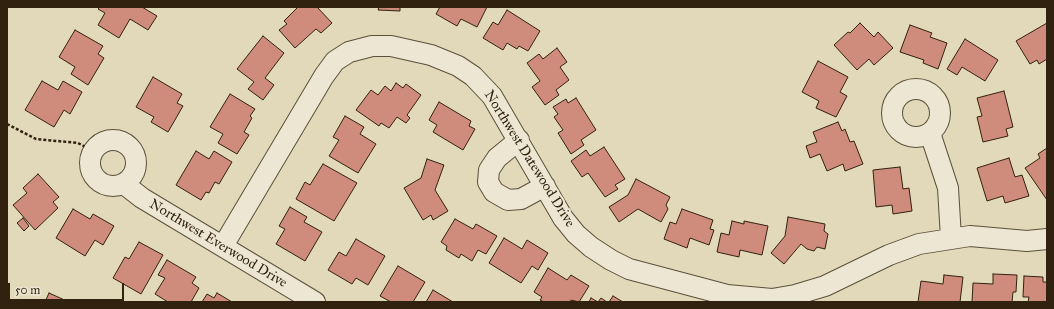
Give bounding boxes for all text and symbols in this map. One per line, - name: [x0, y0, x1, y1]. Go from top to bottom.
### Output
- street label: Northwest Datewood Drive: [480, 88, 578, 230]
- street label: Northwest Everwood Drive: [146, 196, 290, 292]
- scale bar: [10, 275, 126, 301]
- text: 50 m: [15, 283, 40, 297]

